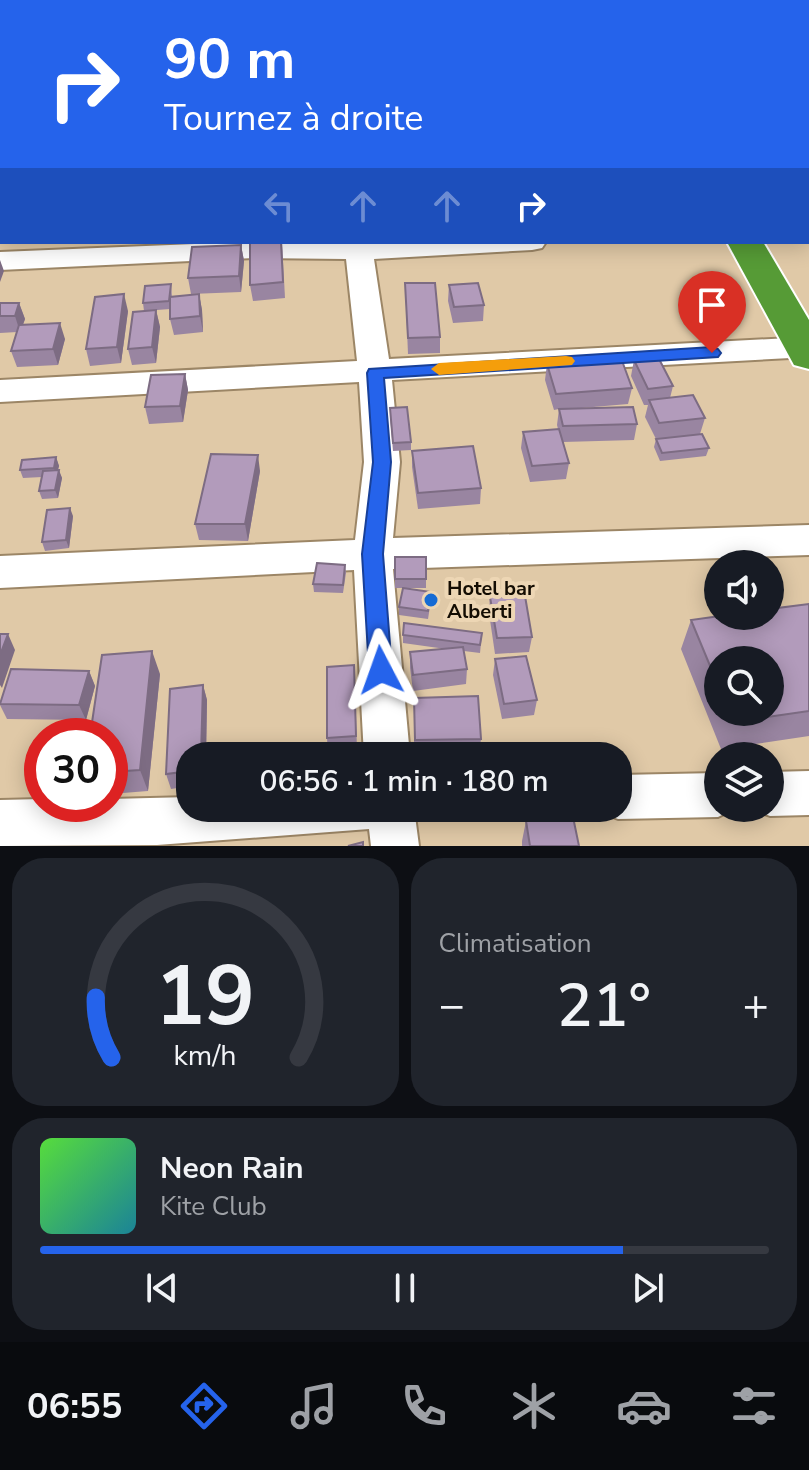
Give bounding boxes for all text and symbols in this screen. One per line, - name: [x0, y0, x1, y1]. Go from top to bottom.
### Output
- text: 90 m: [164, 21, 295, 98]
- icon: right: [32, 32, 136, 136]
- text: Tournez à droite: [164, 94, 423, 143]
- icon: left: [257, 184, 301, 228]
- icon: ahead: [341, 184, 385, 228]
- icon: ahead: [425, 184, 469, 228]
- icon: right: [509, 184, 553, 228]
- pin: [678, 271, 746, 353]
- icon: arrive: [690, 283, 734, 327]
- map controls: [704, 550, 784, 822]
- button: sound: [704, 550, 784, 630]
- place label: Hotel bar Alberti: [447, 575, 535, 625]
- marker: Hotel bar Alberti: [422, 591, 440, 609]
- position arrow: [339, 628, 423, 712]
- button: search: [704, 646, 784, 726]
- speed limit sign: 30: [24, 718, 128, 822]
- button: layers: [704, 742, 784, 822]
- text: 06:56 · 1 min · 180 m: [259, 761, 549, 802]
- text: Climatisation: [439, 926, 592, 961]
- text: 19: [155, 940, 255, 1053]
- text: 21°: [557, 965, 651, 1047]
- text: −: [439, 976, 465, 1036]
- text: +: [743, 976, 769, 1036]
- text: km/h: [174, 1036, 237, 1075]
- text: Neon Rain: [160, 1148, 304, 1189]
- text: Kite Club: [160, 1189, 267, 1224]
- icon: previous: [140, 1266, 184, 1310]
- icon: pause: [383, 1266, 427, 1310]
- icon: next: [626, 1266, 670, 1310]
- icon: directions: [176, 1378, 232, 1434]
- icon: music: [286, 1378, 342, 1434]
- icon: phone: [396, 1378, 452, 1434]
- icon: climate: [506, 1378, 562, 1434]
- icon: car: [616, 1378, 672, 1434]
- icon: filters: [726, 1378, 782, 1434]
- text: 06:55: [27, 1382, 122, 1431]

